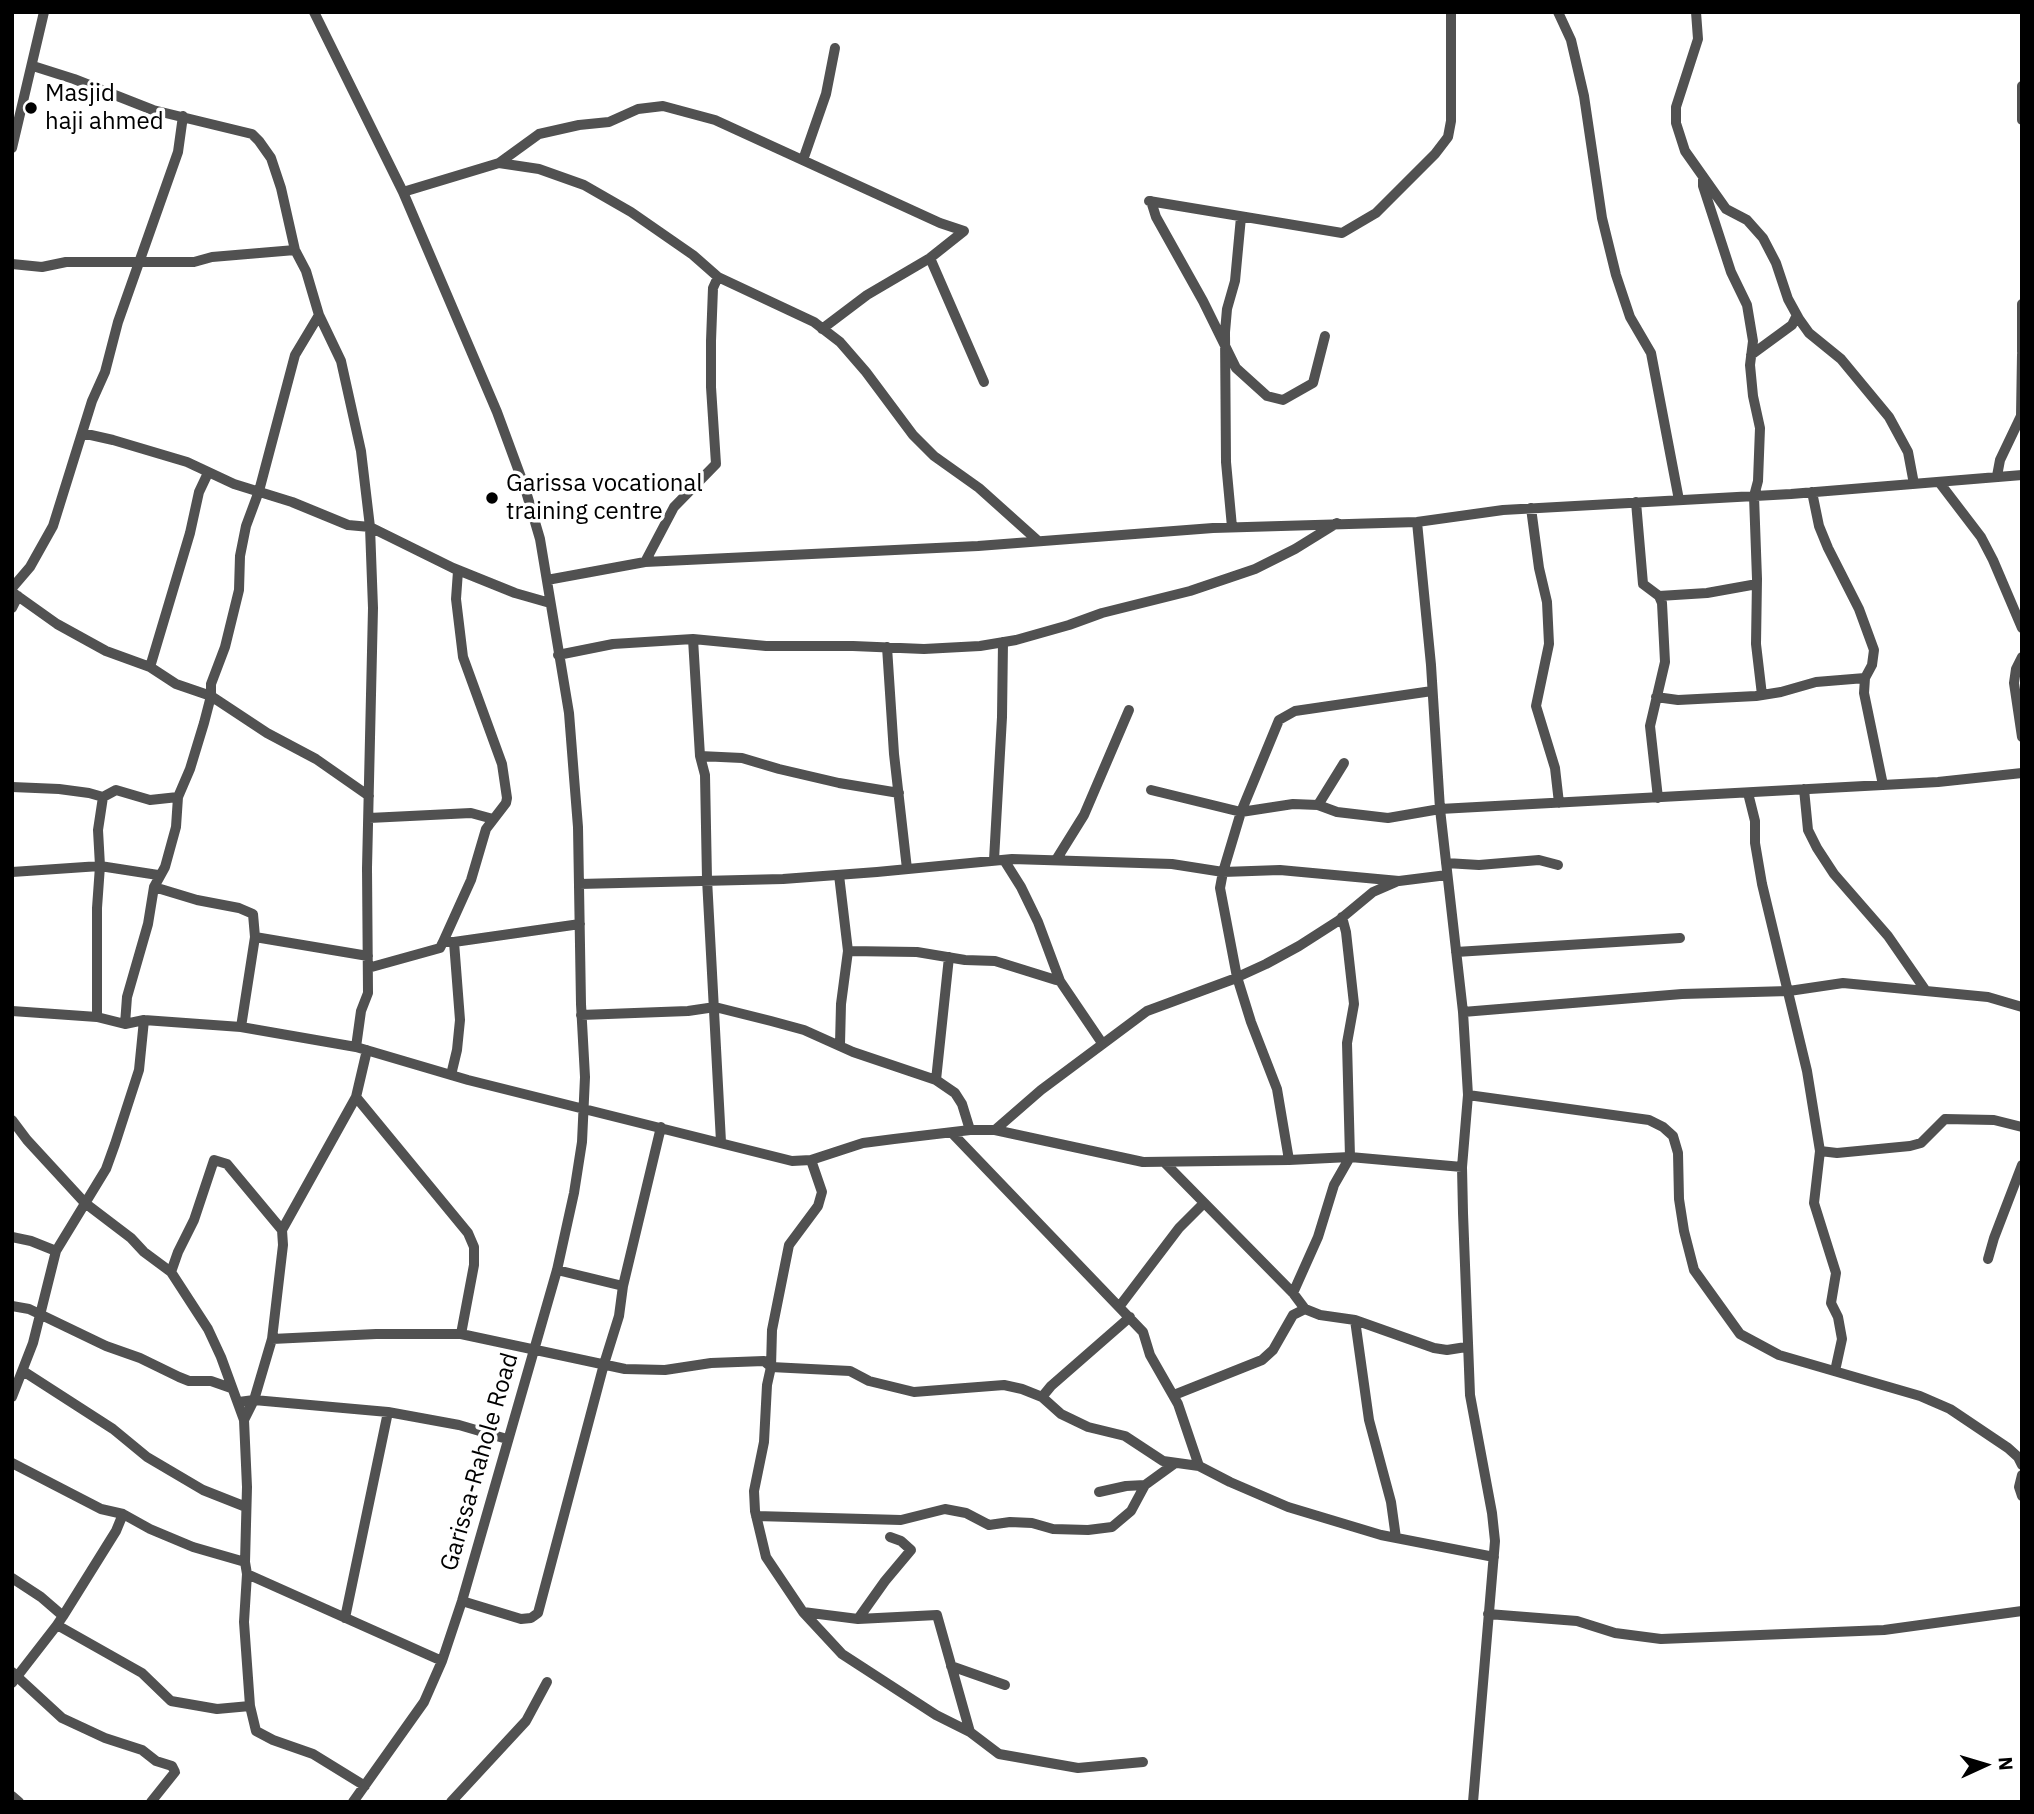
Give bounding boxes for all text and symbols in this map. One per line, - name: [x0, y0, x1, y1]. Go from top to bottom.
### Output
- place label: Masjid haji ahmed: [45, 80, 164, 136]
- marker: Masjid haji ahmed: [23, 100, 39, 116]
- place label: Garissa vocational training centre: [506, 470, 703, 526]
- marker: Garissa vocational training centre: [484, 490, 500, 506]
- street label: Garissa-Rahole Road: [435, 1350, 525, 1574]
- north arrow: [1950, 1730, 2020, 1800]
- text: N: [1993, 1756, 2018, 1771]

